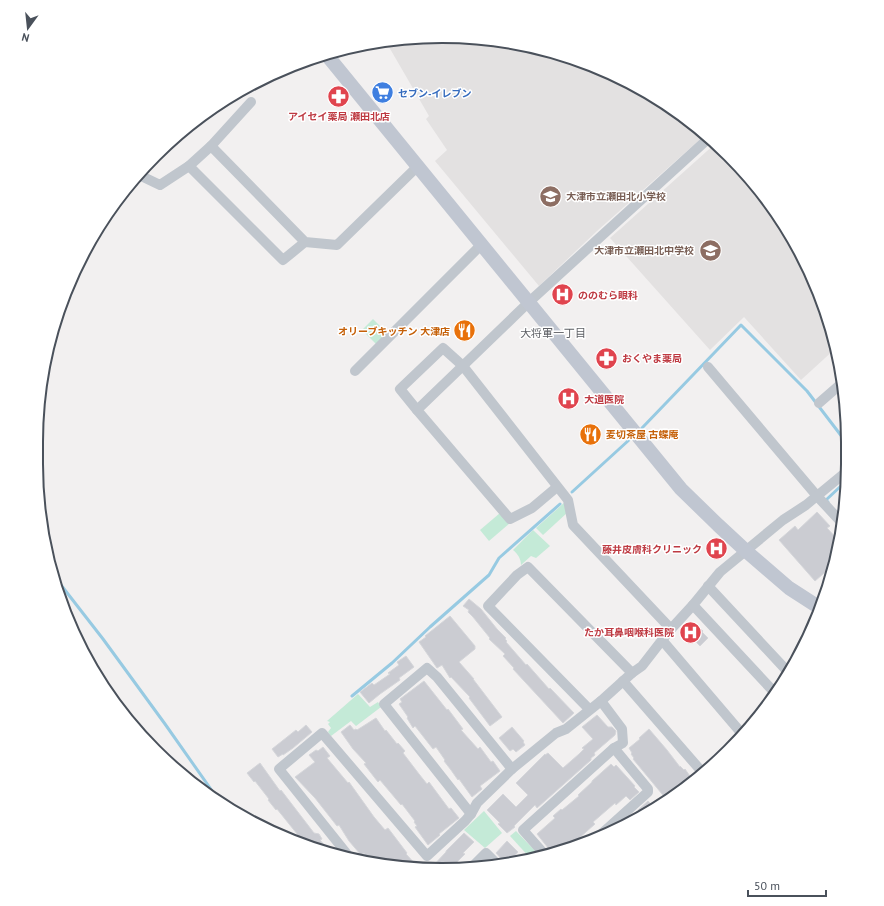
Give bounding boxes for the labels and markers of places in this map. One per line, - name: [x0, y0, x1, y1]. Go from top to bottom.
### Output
- supermarket icon: セブン-イレブン: [369, 80, 395, 106]
- pharmacy icon: アイセイ薬局 瀬田北店: [326, 83, 352, 109]
- place label: セブン-イレブン: [398, 87, 472, 100]
- place label: アイセイ薬局 瀬田北店: [288, 110, 390, 123]
- school or university icon: 大津市立瀬田北小学校: [537, 183, 563, 209]
- place label: 大津市立瀬田北小学校: [566, 190, 666, 203]
- school or university icon: 大津市立瀬田北中学校: [697, 237, 723, 263]
- place label: 大津市立瀬田北中学校: [594, 244, 694, 257]
- hospital icon: ののむら眼科: [549, 282, 575, 308]
- place label: ののむら眼科: [578, 289, 638, 302]
- restaurant icon: オリーブキッチン 大津店: [452, 318, 478, 344]
- place label: オリーブキッチン 大津店: [338, 325, 450, 338]
- pharmacy icon: おくやま薬局: [593, 345, 619, 371]
- place label: おくやま薬局: [622, 352, 682, 365]
- hospital icon: 大道医院: [555, 386, 581, 412]
- place label: 大道医院: [584, 393, 624, 406]
- restaurant icon: 麦切茶屋 古蝶庵: [577, 421, 603, 447]
- place label: 麦切茶屋 古蝶庵: [606, 428, 679, 441]
- hospital icon: 藤井皮膚科クリニック: [704, 536, 730, 562]
- place label: 藤井皮膚科クリニック: [602, 543, 702, 556]
- hospital icon: たか耳鼻咽喉科医院: [677, 619, 703, 645]
- place label: たか耳鼻咽喉科医院: [584, 626, 674, 639]

